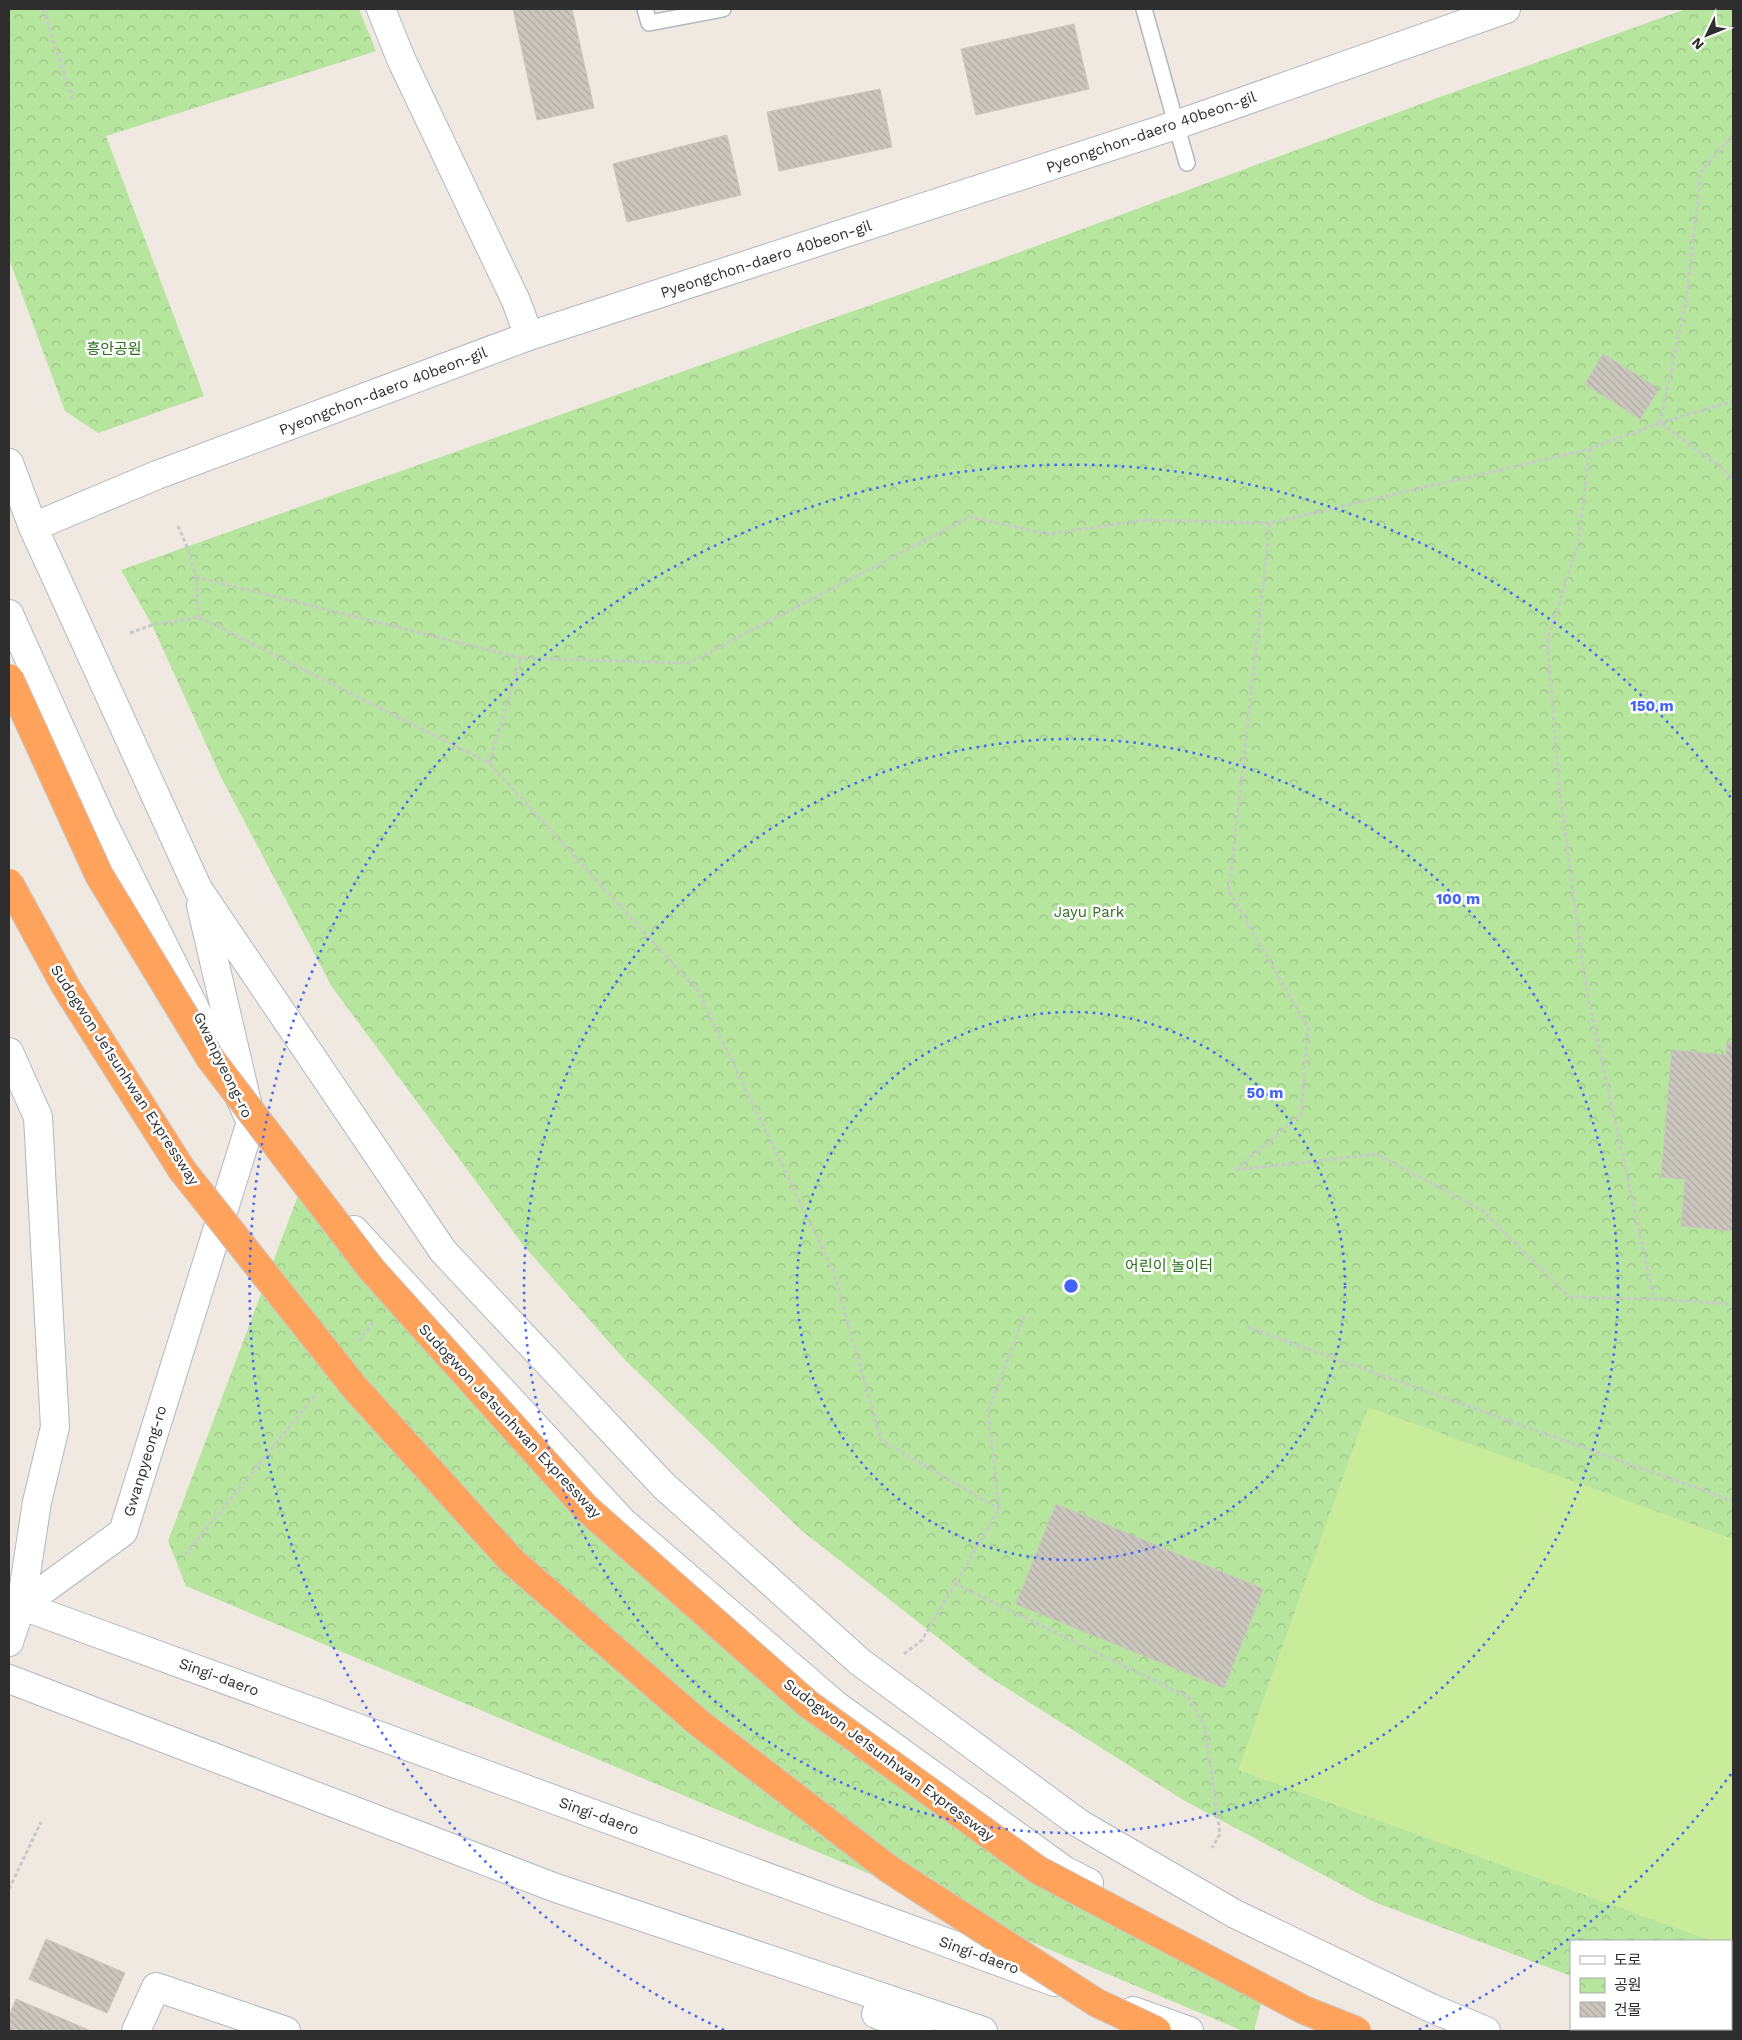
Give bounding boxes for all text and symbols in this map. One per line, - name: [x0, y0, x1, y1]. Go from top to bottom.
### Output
- north arrow: [1682, 10, 1732, 60]
- text: N: [1688, 35, 1707, 53]
- street label: Pyeongchon-daero 40beon-gil: [1044, 87, 1259, 176]
- street label: Pyeongchon-daero 40beon-gil: [658, 216, 874, 302]
- park label: 흥안공원: [86, 340, 142, 358]
- street label: Pyeongchon-daero 40beon-gil: [277, 343, 490, 439]
- text: 150 m: [1630, 697, 1674, 715]
- text: 100 m: [1436, 890, 1480, 908]
- park label: Jayu Park: [1054, 903, 1125, 921]
- street label: Sudogwon Je1sunhwan Expressway: [47, 961, 203, 1189]
- street label: Gwanpyeong-ro: [190, 1009, 256, 1121]
- text: 50 m: [1247, 1084, 1283, 1102]
- park label: 어린이 놀이터: [1125, 1257, 1213, 1275]
- centre of rings: [1062, 1277, 1080, 1295]
- street label: Sudogwon Je1sunhwan Expressway: [415, 1320, 605, 1522]
- street label: Gwanpyeong-ro: [120, 1403, 170, 1519]
- street label: Singi-daero: [177, 1654, 261, 1700]
- street label: Sudogwon Je1sunhwan Expressway: [780, 1675, 998, 1845]
- street label: Singi-daero: [557, 1793, 641, 1839]
- street label: Singi-daero: [937, 1932, 1021, 1978]
- legend: [1570, 1940, 1732, 2030]
- text: 도로: [1614, 1951, 1642, 1969]
- text: 공원: [1614, 1976, 1642, 1994]
- text: 건물: [1614, 2001, 1642, 2019]

